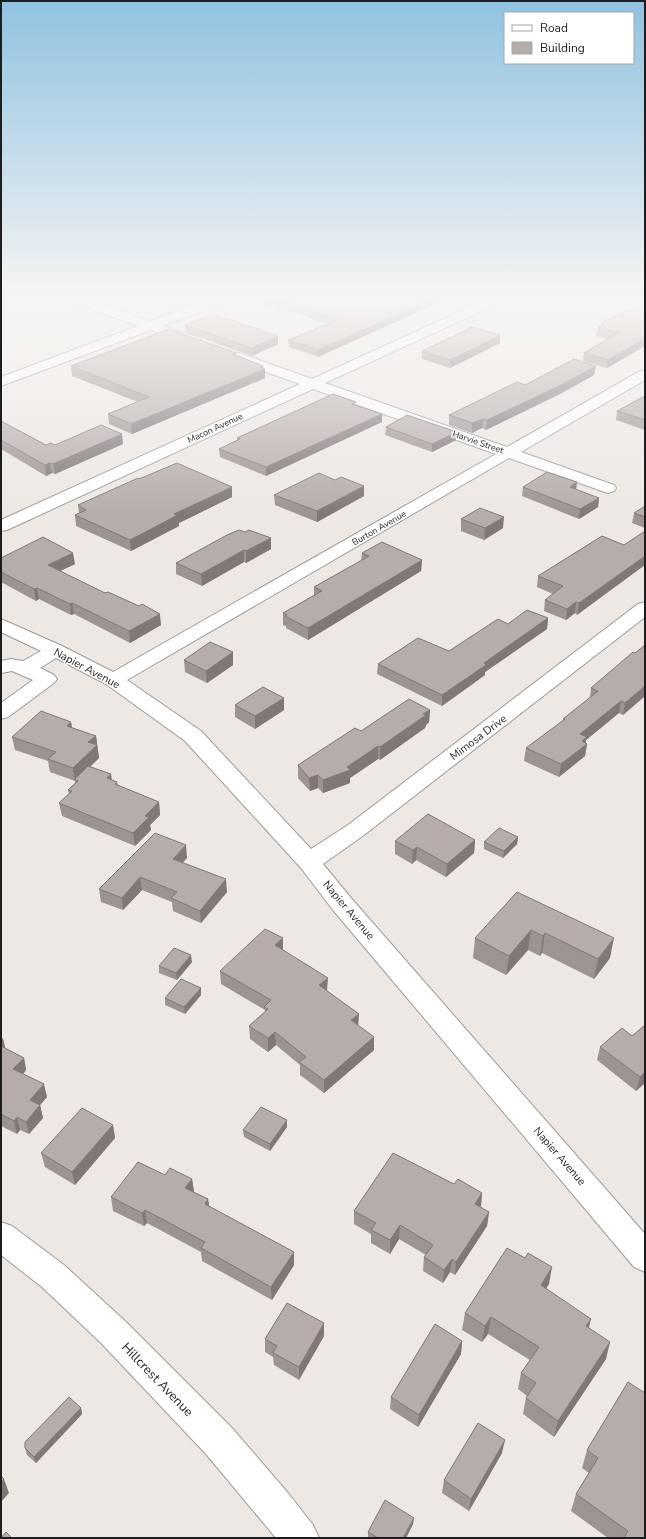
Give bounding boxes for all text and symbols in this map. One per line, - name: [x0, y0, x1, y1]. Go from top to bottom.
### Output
- legend: [504, 12, 634, 64]
- text: Road: [540, 20, 568, 36]
- text: Building: [540, 40, 585, 56]
- street label: Macon Avenue: [185, 410, 245, 446]
- street label: Harvie Street: [451, 428, 506, 457]
- street label: Burton Avenue: [350, 508, 408, 548]
- street label: Napier Avenue: [51, 645, 123, 692]
- street label: Mimosa Drive: [447, 711, 510, 764]
- street label: Napier Avenue: [319, 878, 378, 943]
- street label: Napier Avenue: [530, 1124, 589, 1189]
- street label: Hillcrest Avenue: [117, 1339, 197, 1421]

